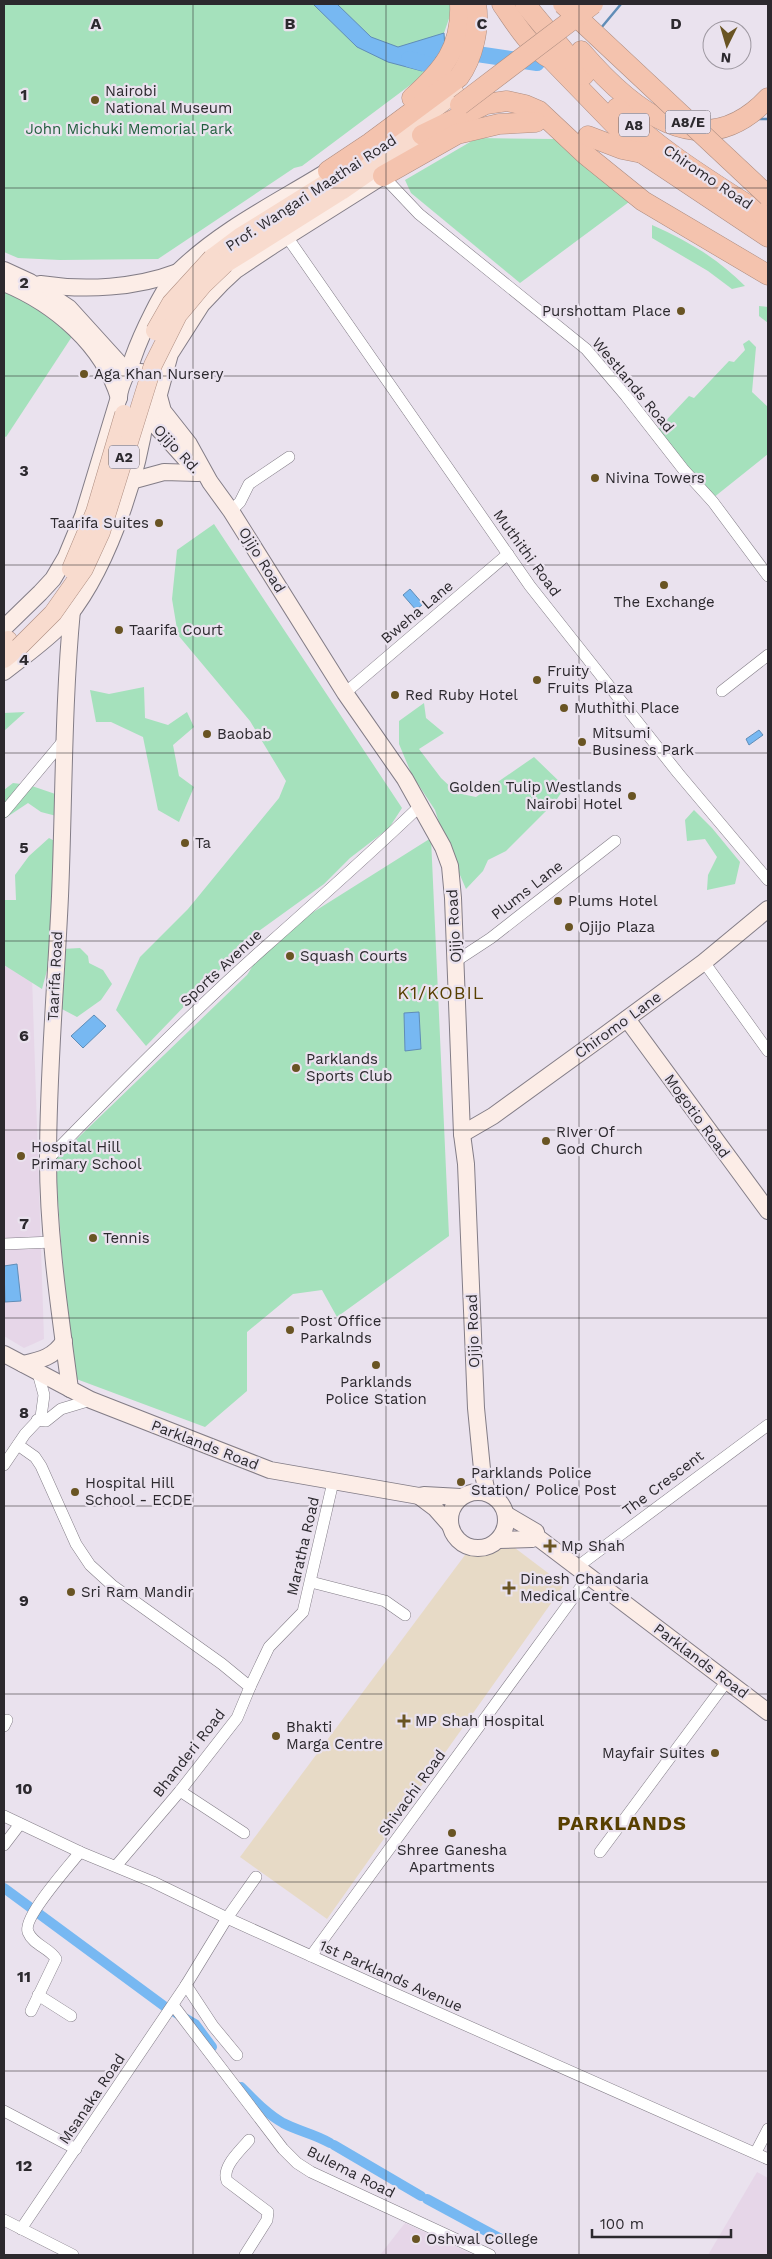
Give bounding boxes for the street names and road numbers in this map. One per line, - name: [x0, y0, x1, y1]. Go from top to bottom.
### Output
- road number: A8/E: [666, 110, 710, 134]
- road number: A8: [619, 114, 649, 136]
- street label: Prof. Wangari Maathai Road: [222, 131, 400, 255]
- street label: Chiromo Road: [660, 141, 756, 213]
- street label: Westlands Road: [588, 334, 678, 436]
- street label: Ojijo Rd.: [150, 421, 204, 477]
- road number: A2: [109, 446, 139, 468]
- street label: Muthithi Road: [490, 506, 564, 600]
- street label: Ojijo Road: [235, 524, 289, 596]
- street label: Bweha Lane: [377, 577, 457, 647]
- street label: Plums Lane: [488, 857, 566, 923]
- street label: Ojijo Road: [443, 889, 465, 963]
- street label: Sports Avenue: [176, 925, 266, 1011]
- street label: Taarifa Road: [44, 931, 66, 1021]
- street label: Chiromo Lane: [571, 988, 665, 1062]
- street label: Mogotio Road: [660, 1070, 734, 1162]
- street label: Ojijo Road: [463, 1294, 483, 1368]
- street label: Parklands Road: [149, 1416, 261, 1474]
- street label: The Crescent: [619, 1446, 708, 1519]
- street label: Maratha Road: [283, 1495, 323, 1597]
- street label: Parklands Road: [650, 1620, 752, 1702]
- street label: Bhanderi Road: [149, 1705, 229, 1801]
- street label: Shivachi Road: [375, 1746, 449, 1840]
- street label: 1st Parklands Avenue: [317, 1936, 465, 2016]
- street label: Msanaka Road: [55, 2050, 129, 2148]
- street label: Bulema Road: [304, 2142, 398, 2202]

